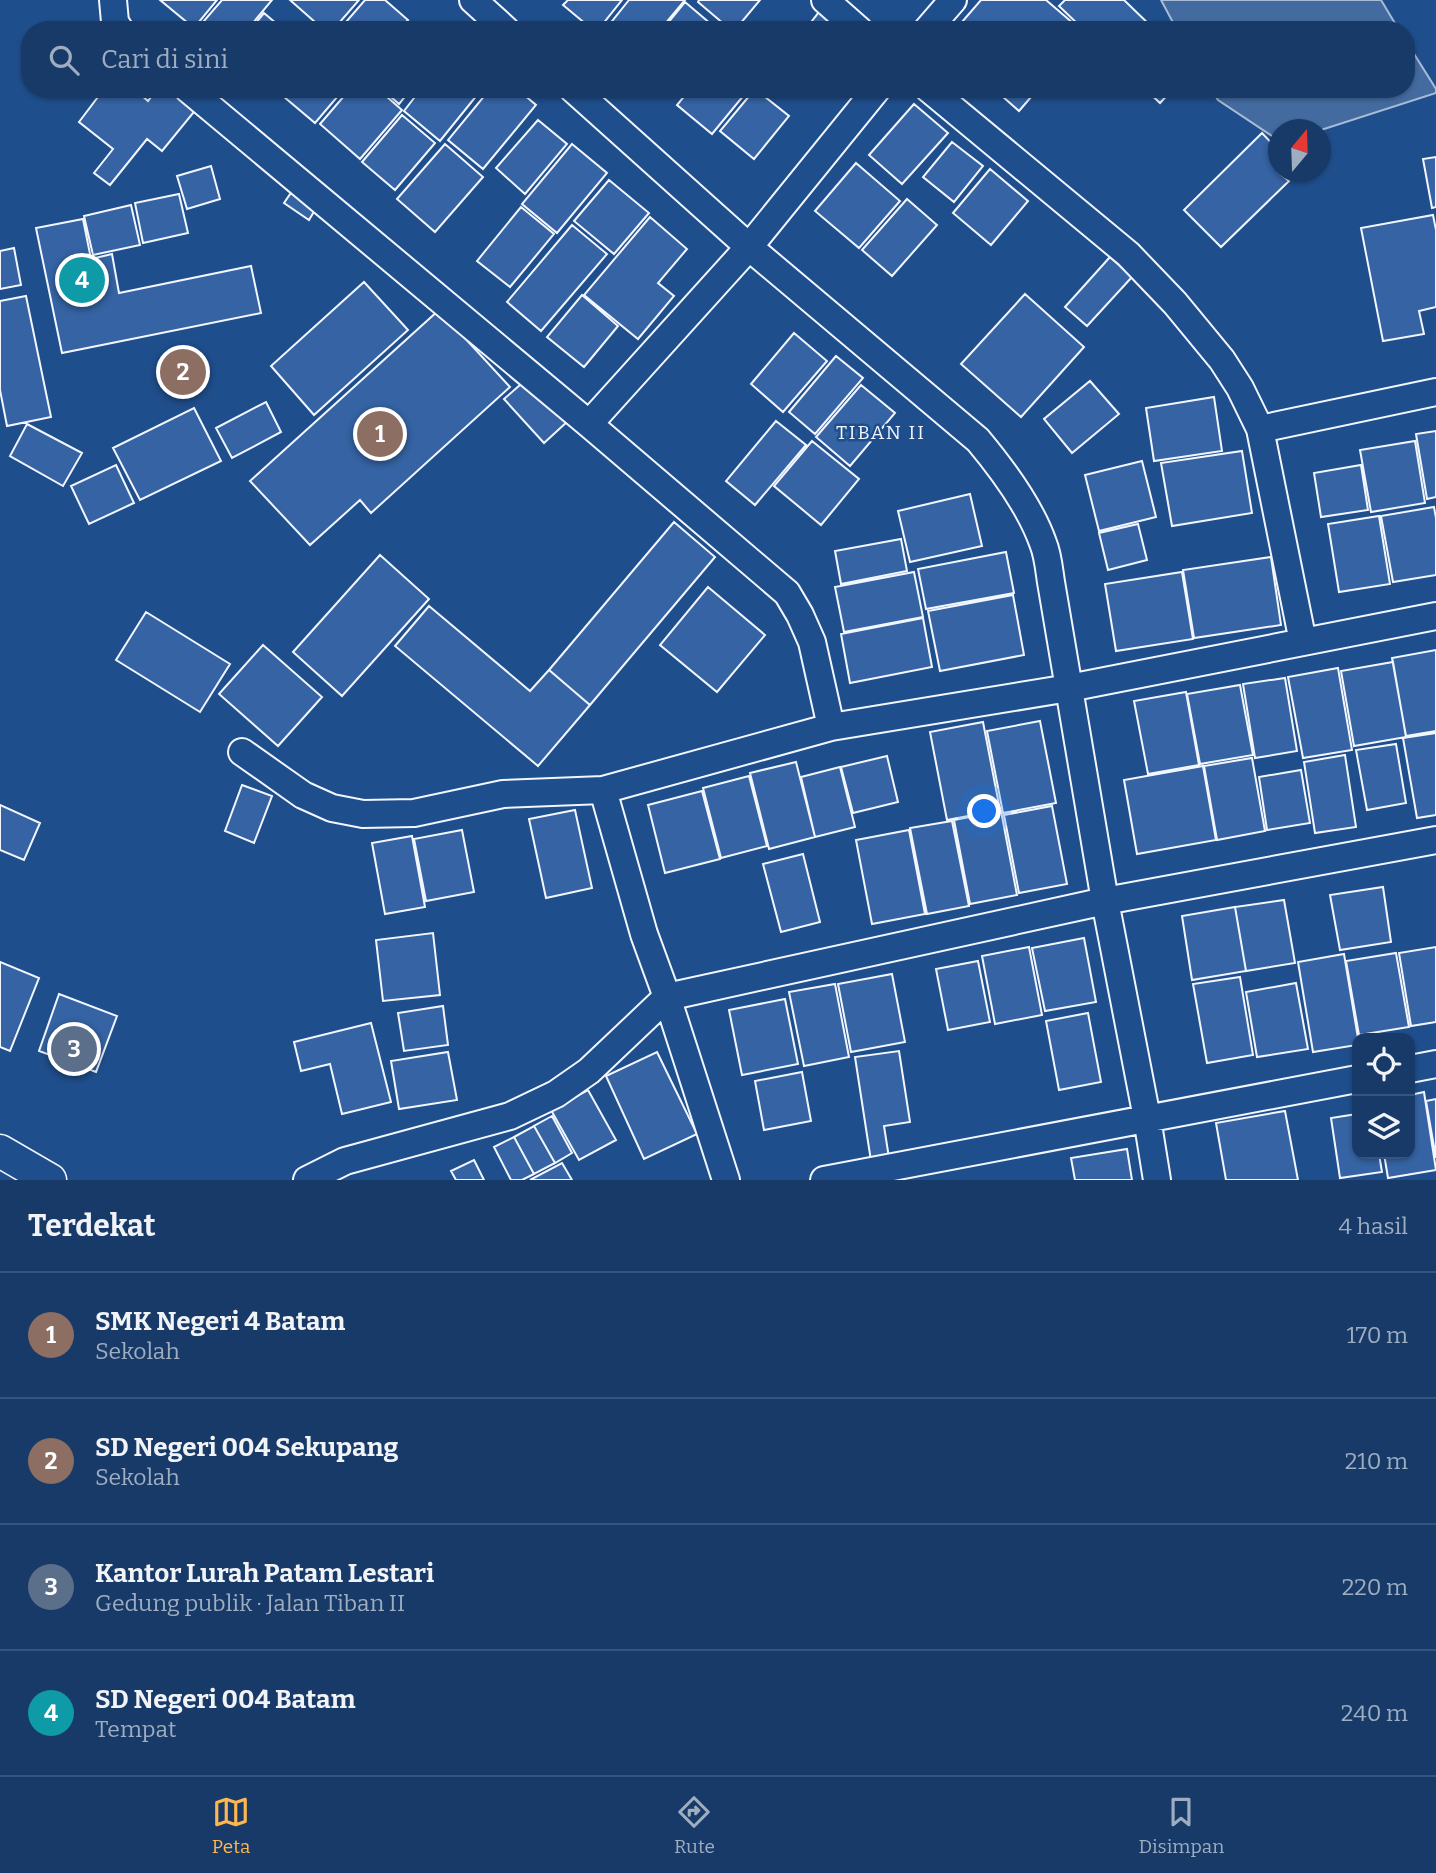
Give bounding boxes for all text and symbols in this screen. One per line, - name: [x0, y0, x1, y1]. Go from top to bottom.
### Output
- search box: [21, 21, 1415, 98]
- icon: search: [45, 41, 83, 79]
- text: Cari di sini: [101, 44, 228, 75]
- north arrow: [1268, 119, 1331, 182]
- pin: 4: [59, 254, 105, 306]
- pin: 2: [160, 346, 206, 398]
- pin: 1: [357, 408, 403, 460]
- district label: TIBAN II: [836, 421, 926, 444]
- your location: [967, 794, 1001, 828]
- pin: 3: [51, 1023, 97, 1075]
- map controls: [1352, 1033, 1415, 1159]
- button: locate: [1352, 1033, 1415, 1096]
- button: layers: [1352, 1096, 1415, 1159]
- text: Terdekat: [28, 1208, 156, 1244]
- text: 4 hasil: [1339, 1212, 1408, 1240]
- text: SMK Negeri 4 Batam: [95, 1306, 345, 1337]
- text: 1: [46, 1321, 56, 1349]
- text: 170 m: [1346, 1321, 1408, 1349]
- text: Sekolah: [95, 1337, 180, 1365]
- text: SD Negeri 004 Sekupang: [95, 1432, 398, 1463]
- text: 2: [45, 1447, 57, 1475]
- text: 210 m: [1345, 1447, 1408, 1475]
- text: Sekolah: [95, 1463, 180, 1491]
- text: Kantor Lurah Patam Lestari: [95, 1558, 434, 1589]
- text: 3: [44, 1573, 58, 1601]
- text: 220 m: [1342, 1573, 1408, 1601]
- text: Gedung publik · Jalan Tiban II: [95, 1589, 405, 1617]
- text: SD Negeri 004 Batam: [95, 1684, 355, 1715]
- text: 4: [44, 1699, 58, 1727]
- text: 240 m: [1341, 1699, 1408, 1727]
- text: Tempat: [95, 1715, 176, 1743]
- tab: Peta: [212, 1793, 250, 1858]
- tab: Rute: [674, 1793, 715, 1858]
- tab: Disimpan: [1139, 1793, 1224, 1858]

